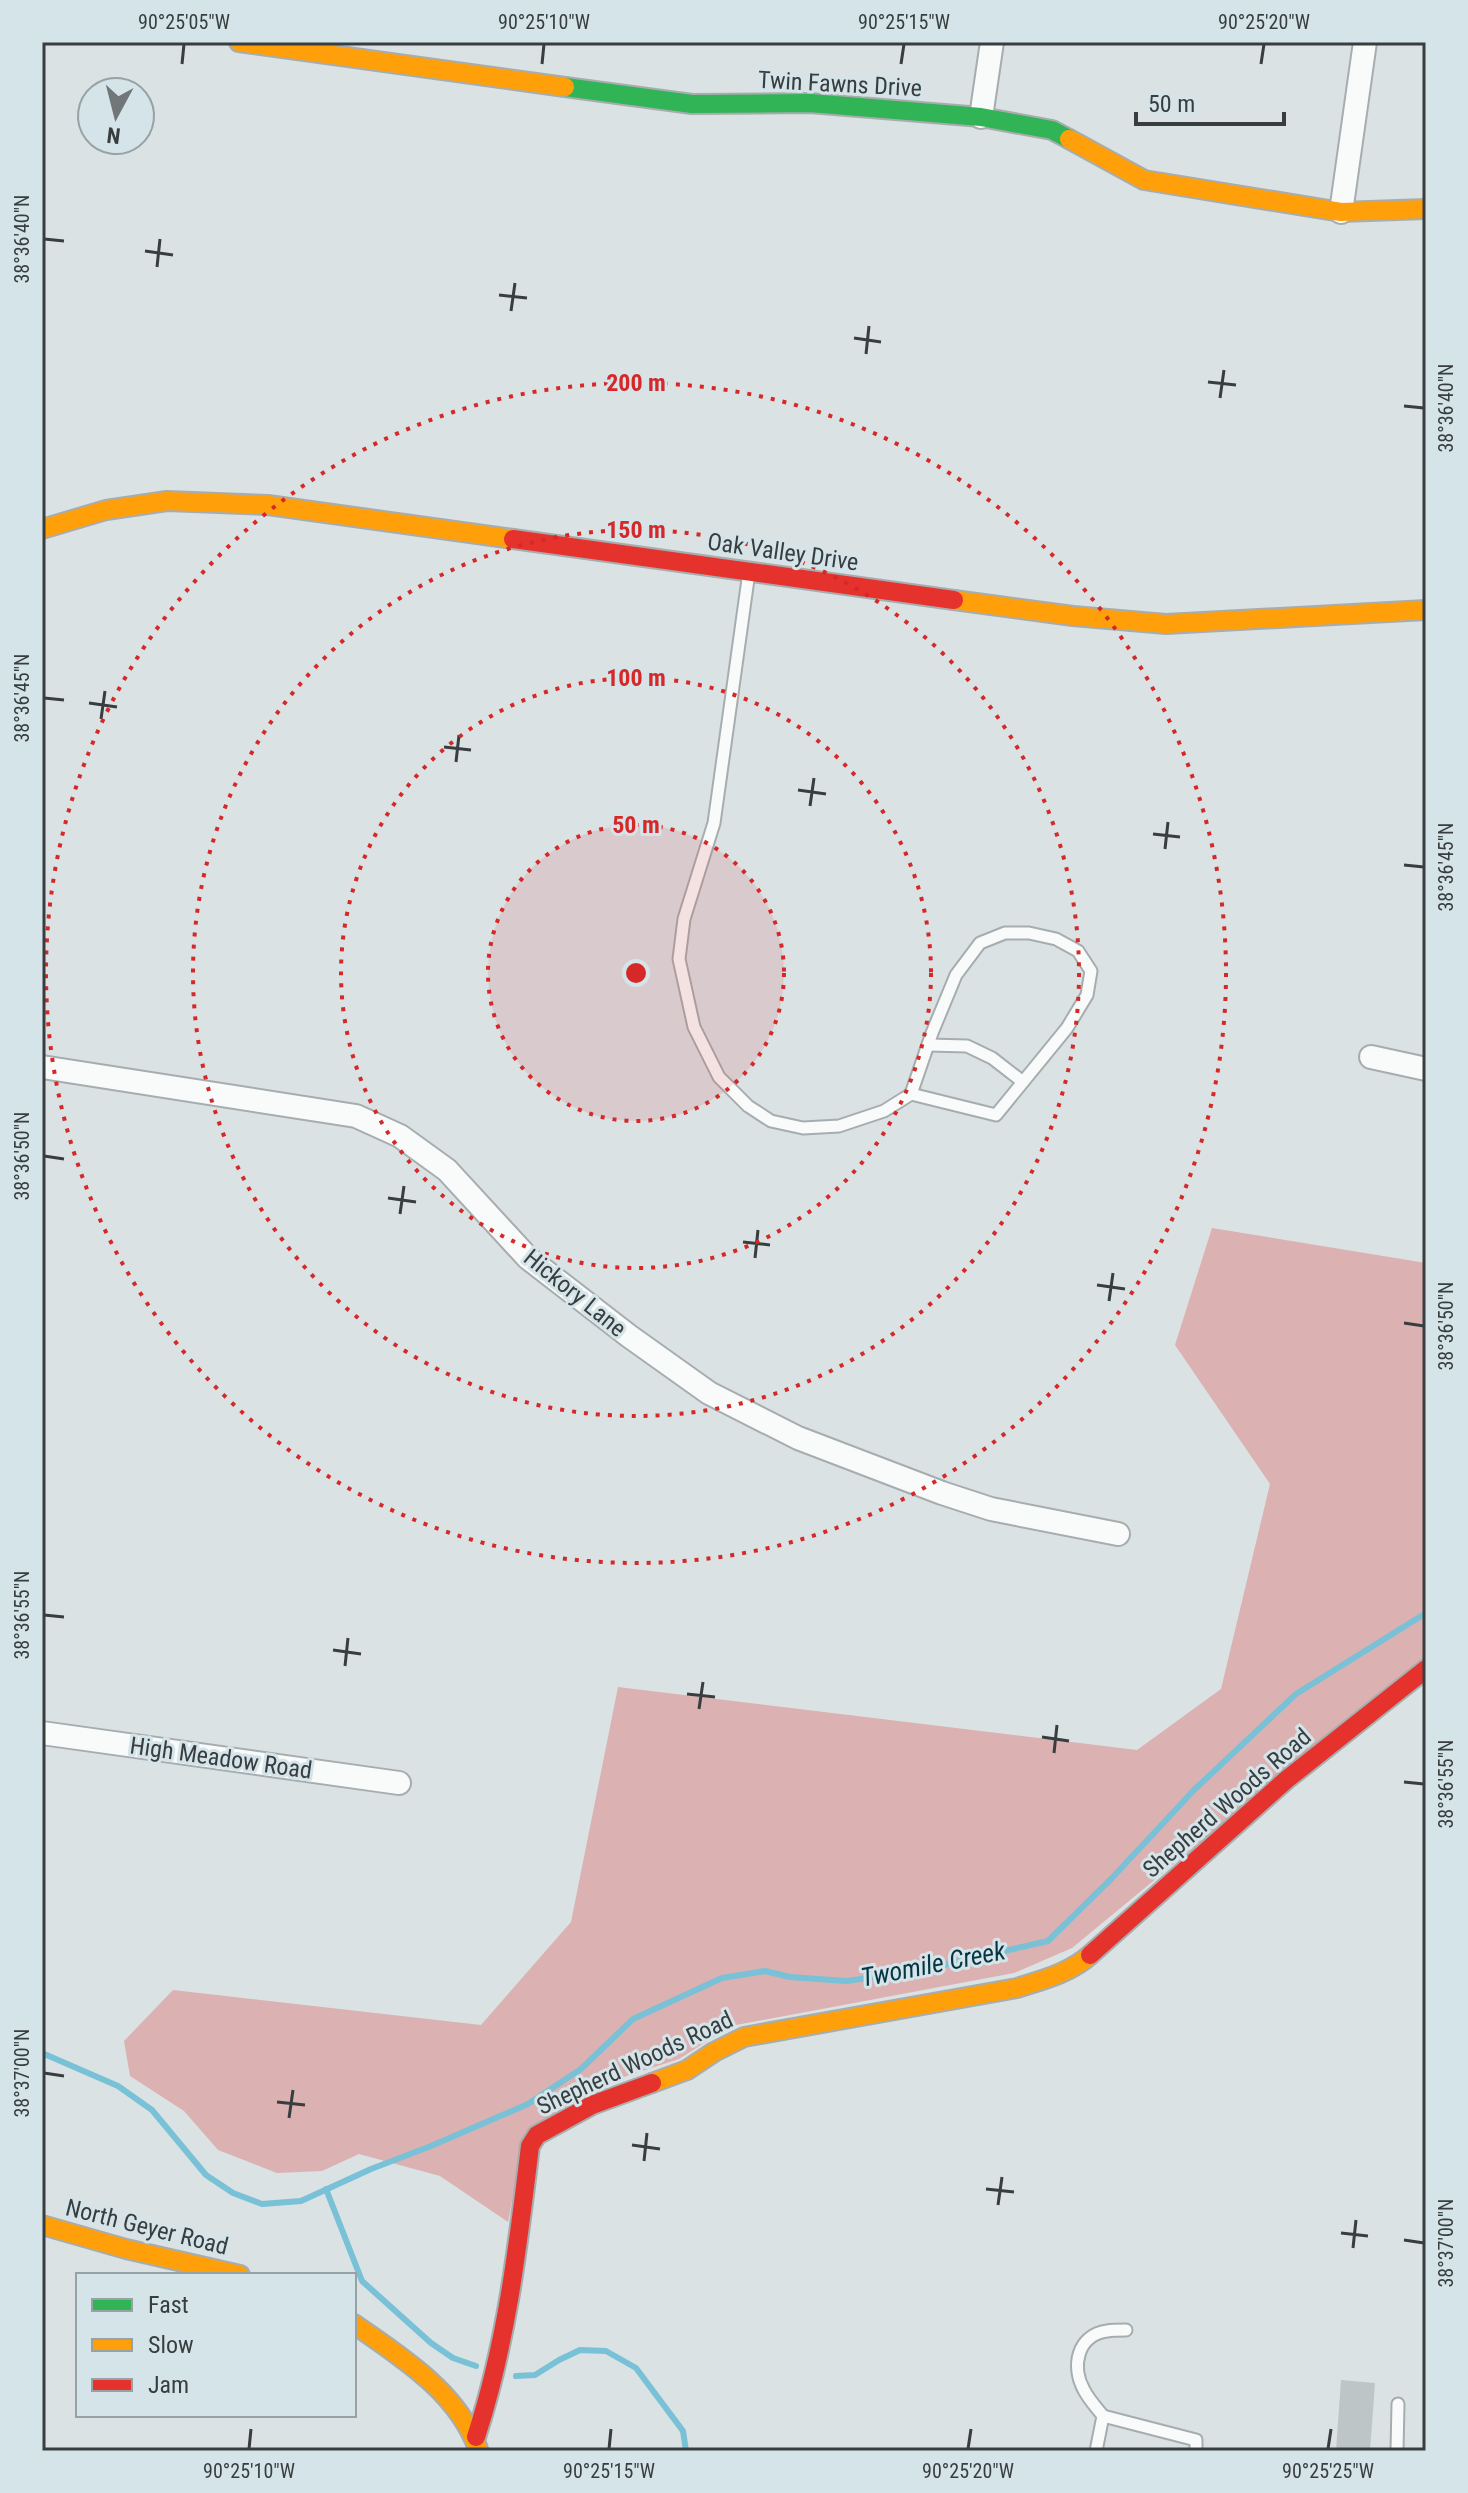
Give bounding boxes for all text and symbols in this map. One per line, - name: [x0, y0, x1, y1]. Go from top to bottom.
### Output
- text: 90°25'05"W: [138, 10, 230, 34]
- text: 90°25'10"W: [498, 10, 590, 34]
- text: 90°25'15"W: [858, 10, 950, 34]
- text: 90°25'20"W: [1218, 10, 1310, 34]
- street label: Twin Fawns Drive: [757, 66, 923, 102]
- north arrow: [76, 76, 156, 156]
- scale bar: [1136, 76, 1284, 126]
- text: 50 m: [1148, 90, 1195, 118]
- text: N: [105, 122, 122, 149]
- text: 38°36'40"N: [10, 194, 34, 284]
- text: 38°36'40"N: [1434, 363, 1458, 453]
- text: 200 m: [606, 369, 666, 397]
- text: 150 m: [606, 516, 666, 544]
- street label: Oak Valley Drive: [706, 528, 860, 576]
- text: 38°36'45"N: [10, 653, 34, 743]
- text: 100 m: [606, 664, 666, 692]
- text: 50 m: [612, 811, 660, 839]
- text: 38°36'45"N: [1434, 822, 1458, 912]
- centre of rings: [622, 959, 650, 987]
- text: 38°36'50"N: [10, 1111, 34, 1201]
- street label: Hickory Lane: [518, 1243, 632, 1343]
- text: 38°36'50"N: [1434, 1281, 1458, 1371]
- text: 38°36'55"N: [10, 1570, 34, 1660]
- street label: Shepherd Woods Road: [1137, 1723, 1317, 1883]
- street label: High Meadow Road: [128, 1731, 314, 1785]
- text: 38°36'55"N: [1434, 1739, 1458, 1829]
- water label: Twomile Creek: [858, 1935, 1008, 1993]
- street label: Shepherd Woods Road: [533, 2005, 737, 2121]
- text: 38°37'00"N: [10, 2028, 34, 2118]
- street label: North Geyer Road: [63, 2193, 231, 2261]
- text: 38°37'00"N: [1434, 2198, 1458, 2288]
- legend: [76, 2273, 356, 2417]
- text: Fast: [148, 2291, 189, 2319]
- text: Slow: [148, 2331, 194, 2359]
- text: Jam: [148, 2371, 189, 2399]
- text: 90°25'10"W: [203, 2459, 295, 2483]
- text: 90°25'15"W: [563, 2459, 655, 2483]
- text: 90°25'20"W: [922, 2459, 1014, 2483]
- text: 90°25'25"W: [1282, 2459, 1374, 2483]

